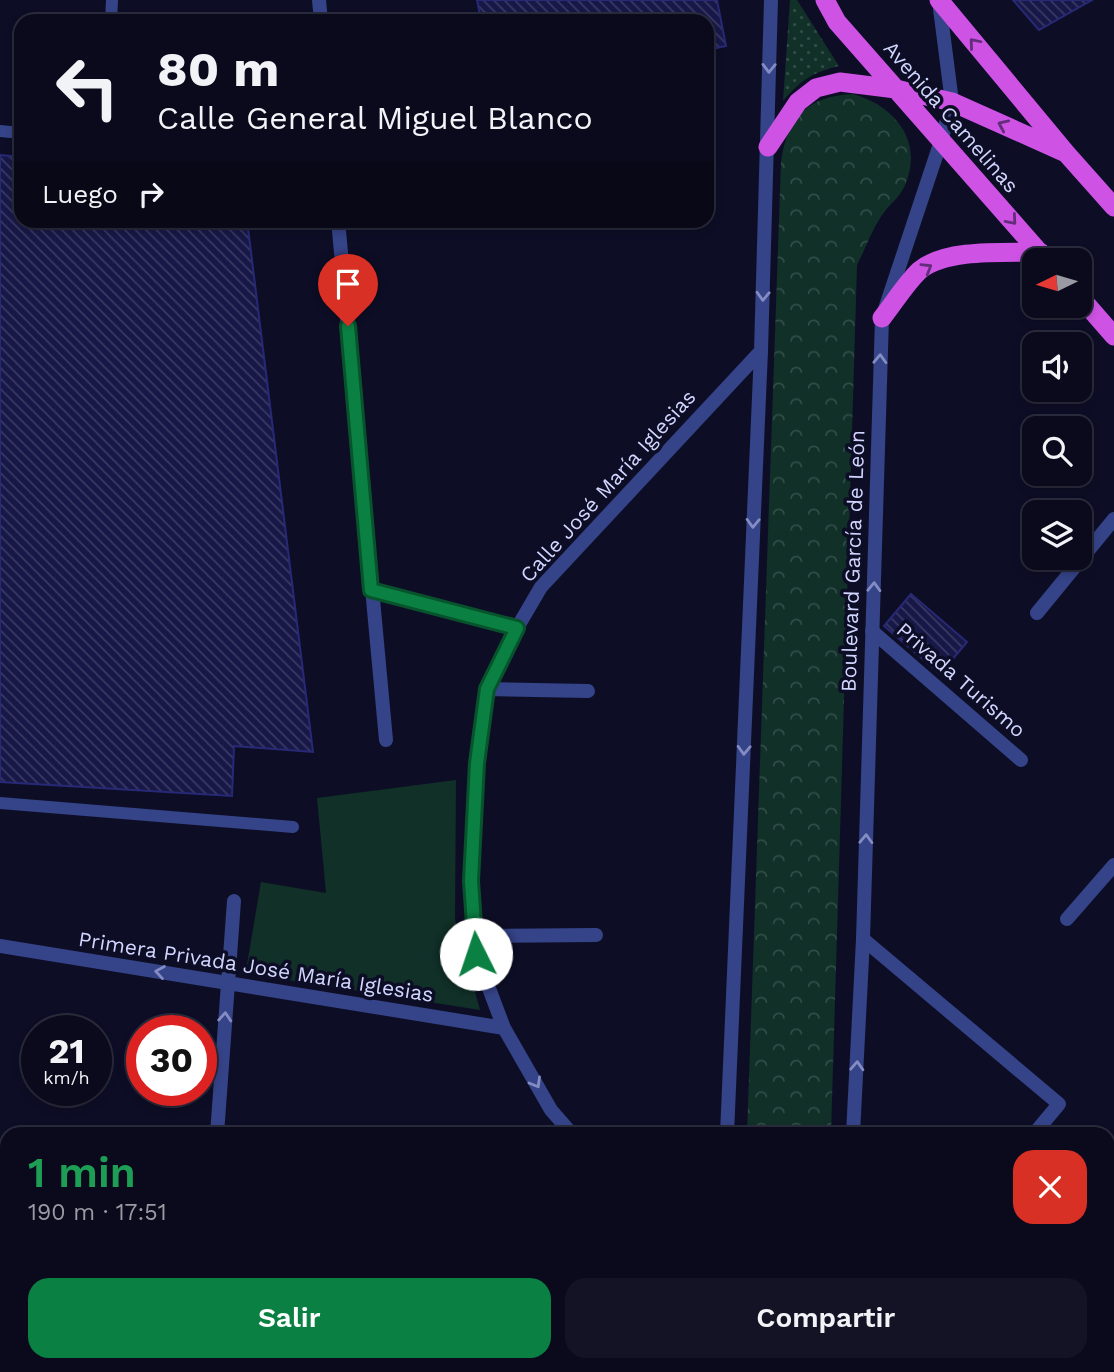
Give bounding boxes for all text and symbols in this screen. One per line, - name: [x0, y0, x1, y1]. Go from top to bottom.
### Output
- street label: Avenida Camelinas: [879, 36, 1024, 198]
- one-way arrow: [970, 39, 983, 51]
- text: 80 m: [157, 40, 279, 98]
- icon: left: [42, 42, 133, 133]
- one-way arrow: [762, 63, 777, 74]
- text: Calle General Miguel Blanco: [157, 99, 593, 137]
- one-way arrow: [998, 119, 1011, 133]
- icon: right: [132, 175, 170, 213]
- text: Luego: [42, 179, 118, 209]
- one-way arrow: [1003, 212, 1016, 225]
- north arrow: [1022, 248, 1092, 318]
- map controls: [1022, 248, 1092, 570]
- pin: [318, 254, 378, 326]
- one-way arrow: [920, 263, 933, 276]
- icon: arrive: [329, 265, 367, 303]
- one-way arrow: [755, 290, 770, 301]
- button: sound: [1022, 332, 1092, 402]
- one-way arrow: [873, 354, 888, 365]
- street label: Calle José María Iglesias: [515, 384, 701, 587]
- button: search: [1022, 416, 1092, 486]
- street label: Boulevard García de León: [835, 430, 870, 692]
- button: layers: [1022, 500, 1092, 570]
- one-way arrow: [746, 518, 761, 529]
- one-way arrow: [866, 581, 881, 592]
- street label: Privada Turismo: [892, 617, 1031, 742]
- one-way arrow: [736, 745, 751, 756]
- one-way arrow: [858, 833, 874, 843]
- position arrow: [439, 917, 513, 991]
- street label: Primera Privada José María Iglesias: [77, 926, 435, 1007]
- one-way arrow: [154, 965, 166, 980]
- one-way arrow: [217, 1011, 232, 1022]
- speed limit sign: 30: [126, 1015, 217, 1106]
- text: 21: [49, 1030, 84, 1072]
- one-way arrow: [849, 1060, 864, 1071]
- text: km/h: [43, 1067, 90, 1088]
- one-way arrow: [527, 1076, 540, 1089]
- text: 1 min: [28, 1148, 136, 1197]
- button: close: [1013, 1150, 1087, 1224]
- text: 190 m · 17:51: [28, 1199, 167, 1226]
- button: Salir: [28, 1278, 551, 1358]
- button: Compartir: [565, 1278, 1087, 1358]

